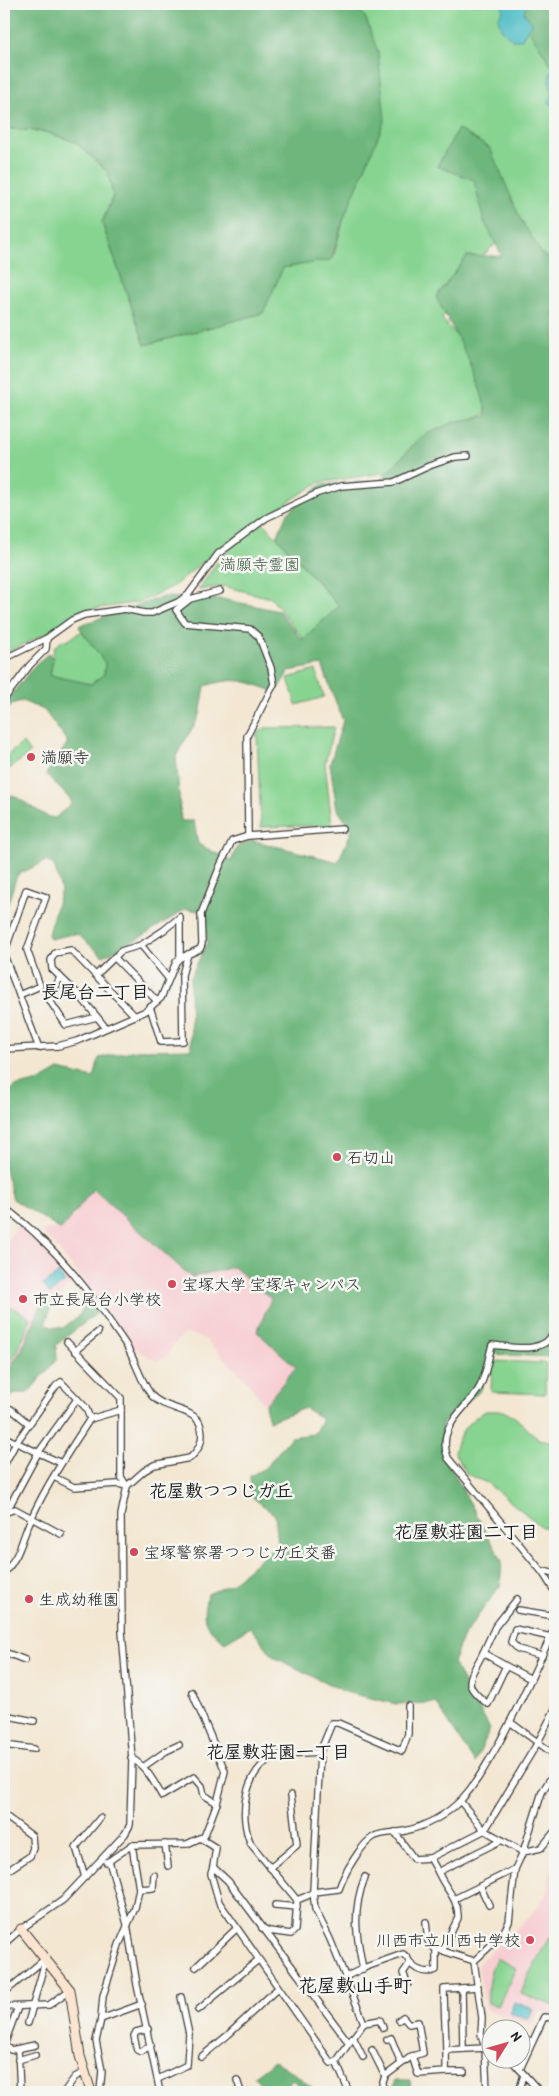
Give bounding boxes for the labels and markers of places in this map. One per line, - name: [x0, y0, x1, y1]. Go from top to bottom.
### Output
- place label: 満願寺: [41, 746, 89, 768]
- marker: 満願寺: [25, 751, 37, 763]
- place label: 石切山: [347, 1146, 395, 1168]
- marker: 石切山: [331, 1151, 343, 1163]
- place label: 宝塚大学 宝塚キャンパス: [182, 1273, 361, 1295]
- marker: 宝塚大学 宝塚キャンパス: [166, 1278, 178, 1290]
- place label: 市立長尾台小学校: [33, 1288, 161, 1310]
- marker: 市立長尾台小学校: [17, 1293, 29, 1305]
- place label: 宝塚警察署つつじガ丘交番: [144, 1541, 336, 1563]
- marker: 宝塚警察署つつじガ丘交番: [128, 1546, 140, 1558]
- place label: 生成幼稚園: [39, 1588, 119, 1610]
- marker: 生成幼稚園: [23, 1593, 35, 1605]
- place label: 川西市立川西中学校: [376, 1929, 520, 1951]
- marker: 川西市立川西中学校: [524, 1934, 536, 1946]

